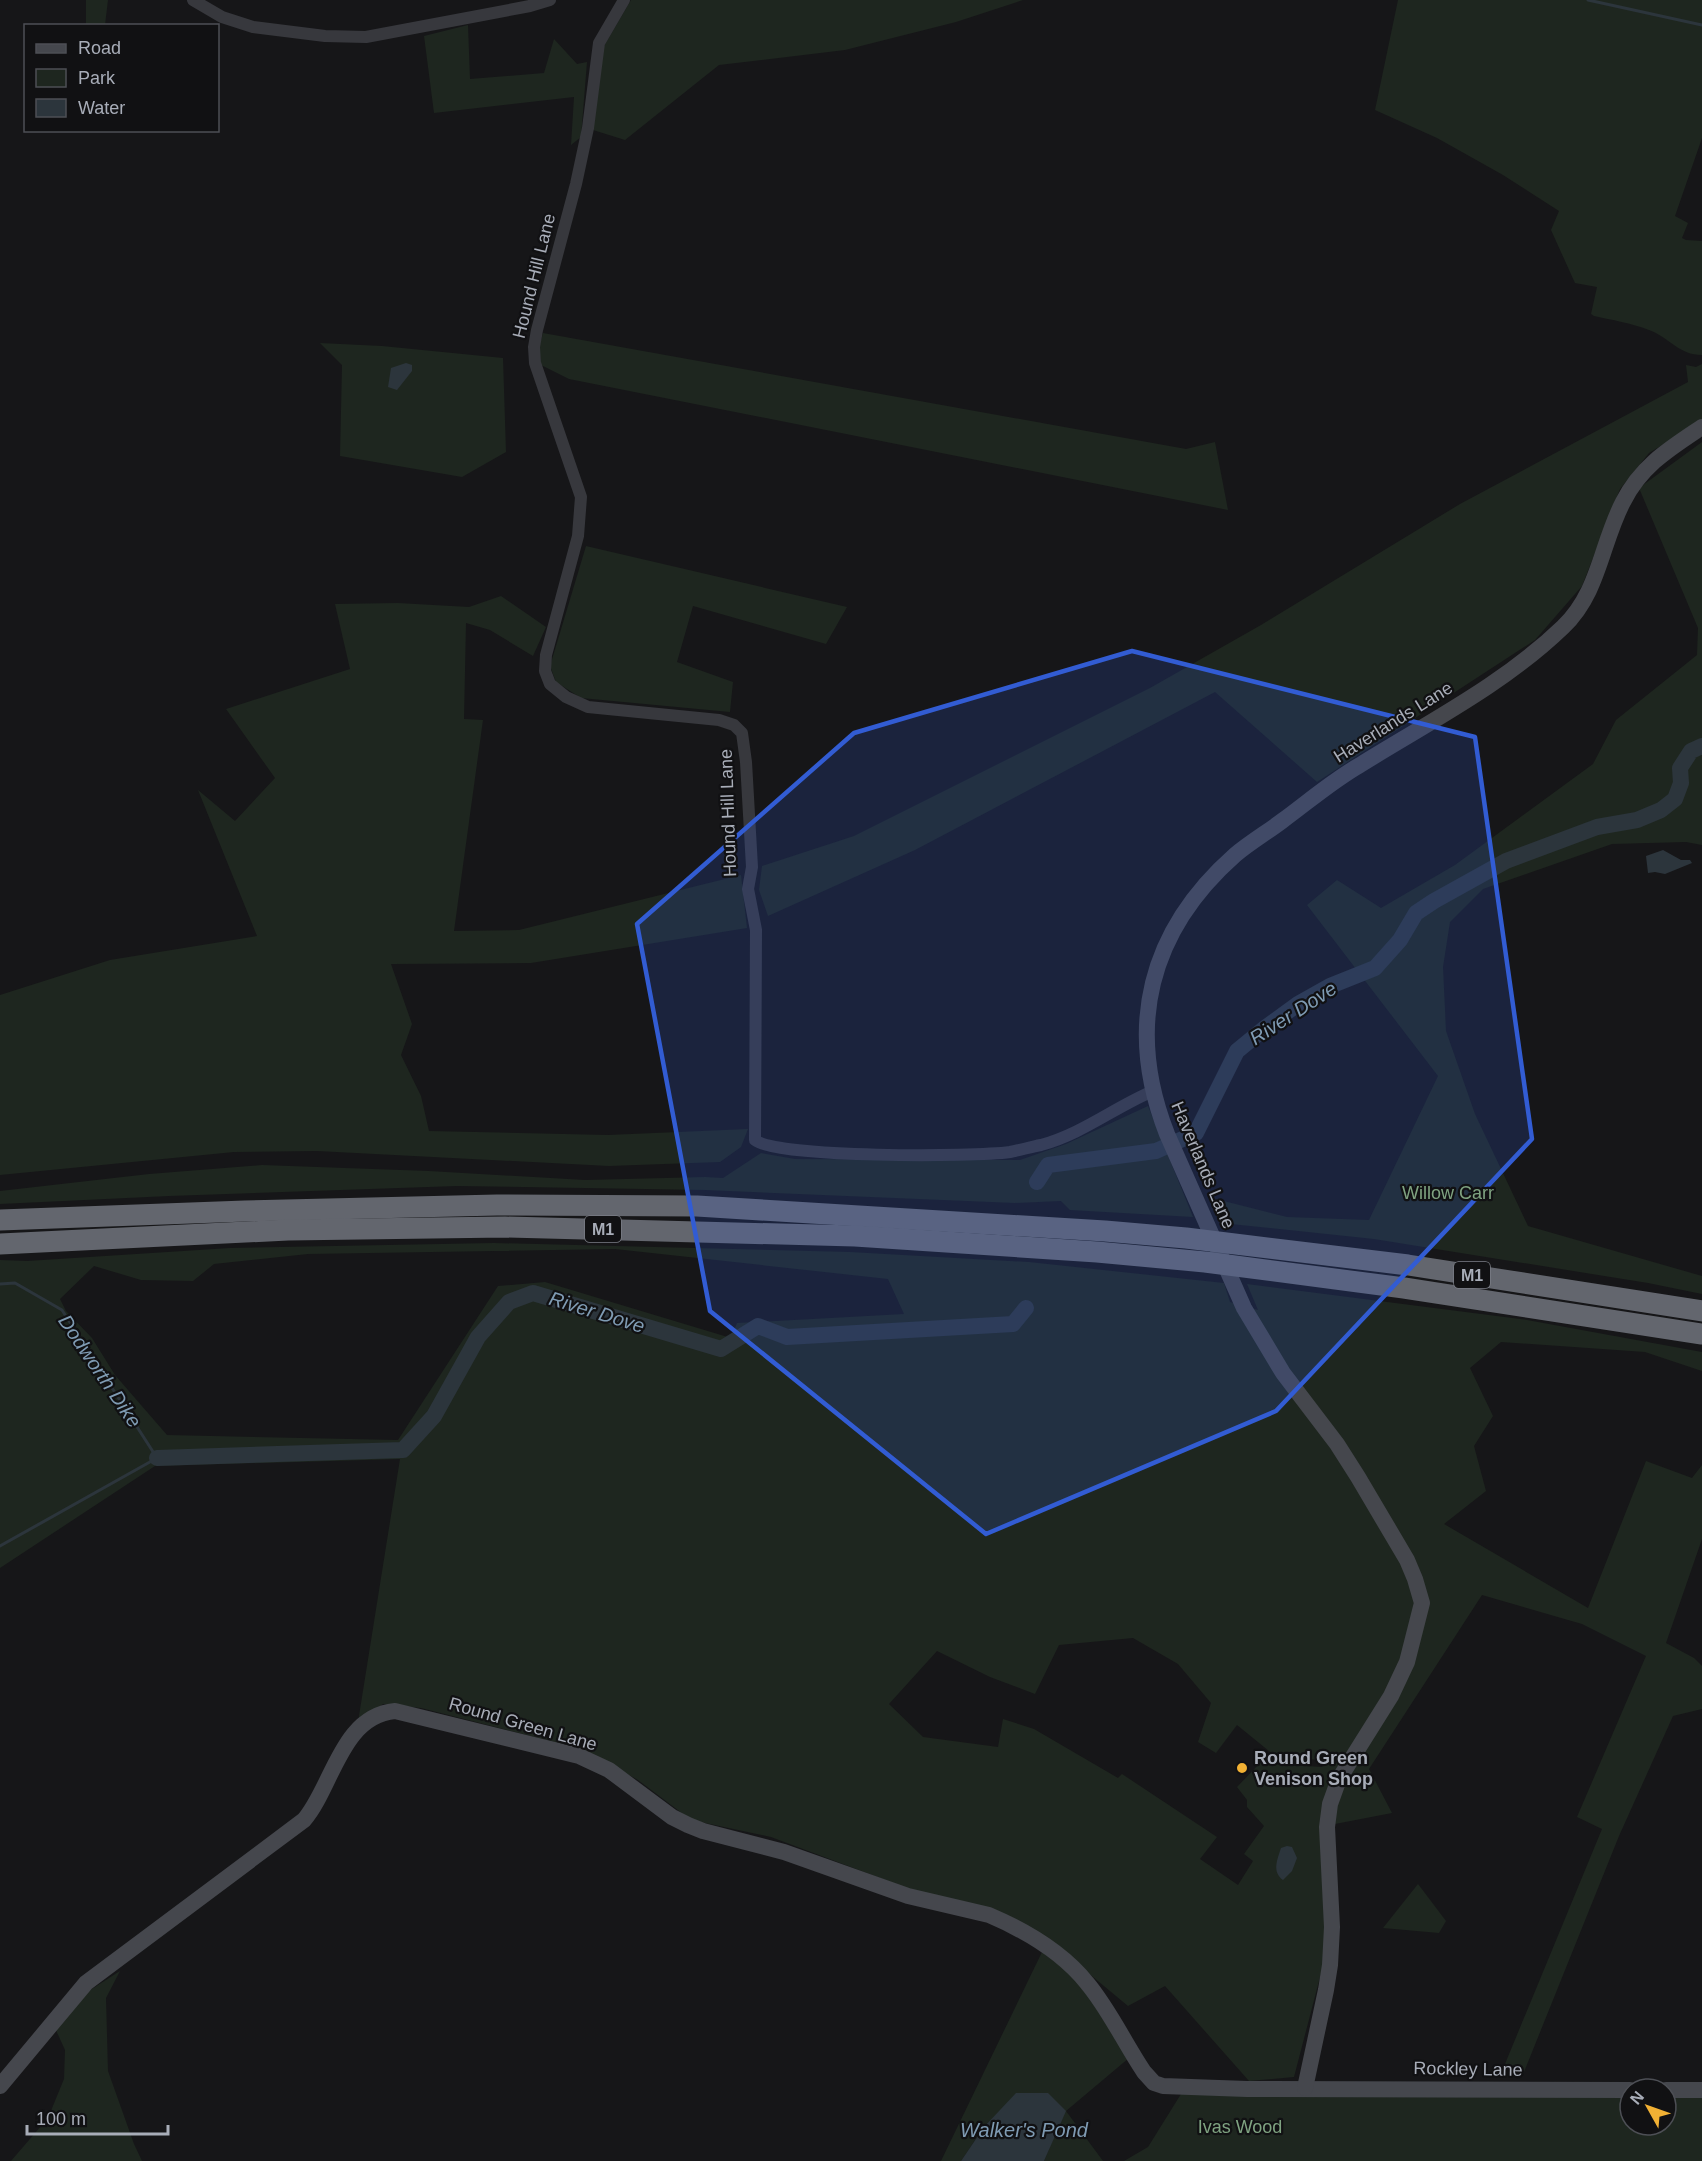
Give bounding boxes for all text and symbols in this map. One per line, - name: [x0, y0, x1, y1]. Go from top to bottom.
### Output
- legend: [24, 24, 219, 132]
- text: Road: [78, 38, 121, 58]
- text: Park: [78, 68, 116, 88]
- text: Water: [78, 98, 125, 118]
- street label: Hound Hill Lane: [509, 211, 559, 341]
- street label: Haverlands Lane: [1330, 677, 1456, 767]
- street label: Hound Hill Lane: [716, 749, 740, 877]
- water label: River Dove: [1246, 977, 1340, 1049]
- street label: Haverlands Lane: [1167, 1098, 1239, 1232]
- park label: Willow Carr: [1402, 1183, 1494, 1203]
- road number: M1: [585, 1216, 621, 1242]
- road number: M1: [1454, 1262, 1490, 1288]
- water label: River Dove: [546, 1287, 648, 1337]
- water label: Dodworth Dike: [54, 1310, 146, 1432]
- street label: Round Green Lane: [447, 1693, 599, 1755]
- place label: Round Green Venison Shop: [1254, 1748, 1373, 1789]
- marker: Round Green Venison Shop: [1235, 1761, 1249, 1775]
- street label: Rockley Lane: [1413, 2058, 1523, 2080]
- north arrow: [1618, 2077, 1678, 2137]
- text: N: [1627, 2088, 1647, 2108]
- scale bar: [27, 2098, 168, 2136]
- text: 100 m: [36, 2109, 86, 2129]
- park label: Ivas Wood: [1198, 2117, 1282, 2137]
- water label: Walker's Pond: [960, 2119, 1089, 2141]

